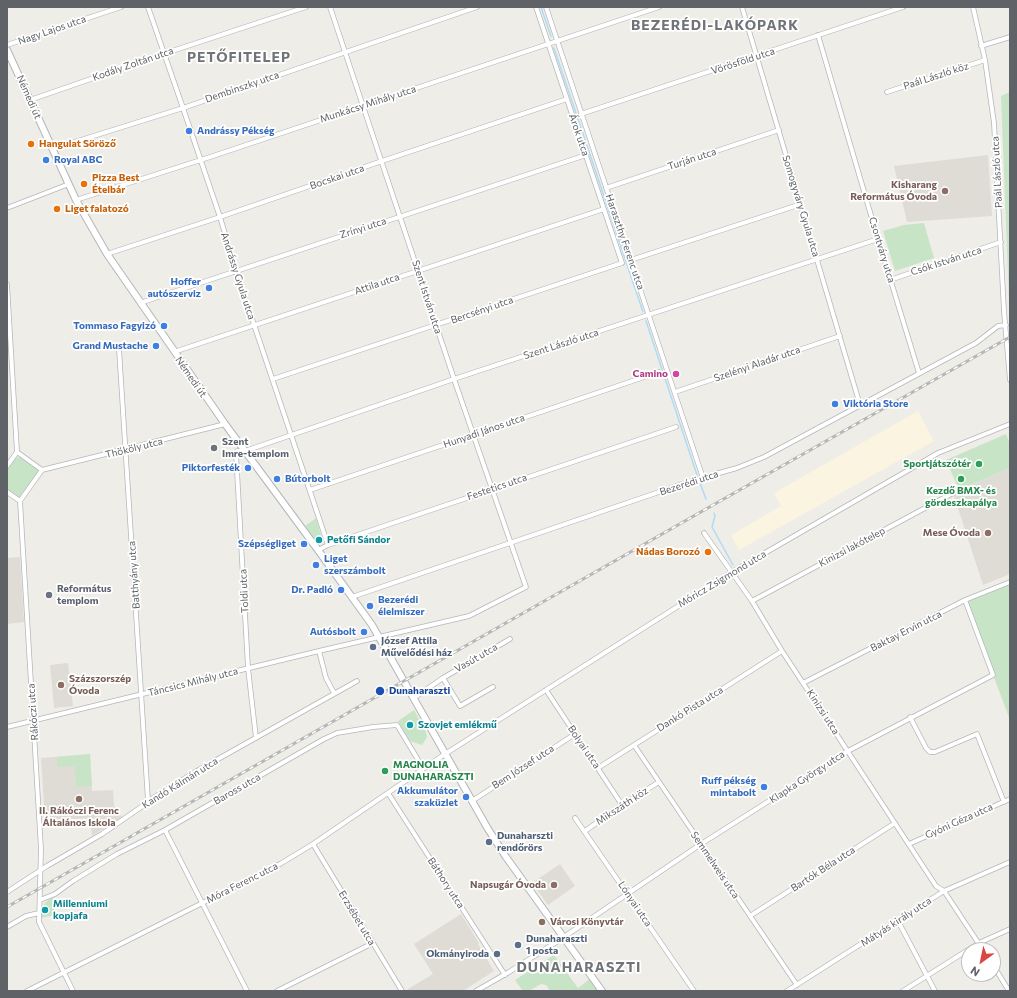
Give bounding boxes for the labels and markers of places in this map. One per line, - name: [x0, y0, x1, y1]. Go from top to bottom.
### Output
- place label: Andrássy Pékség: [197, 125, 274, 137]
- marker: Andrássy Pékség: [184, 126, 194, 136]
- place label: Hangulat Söröző: [39, 138, 116, 150]
- marker: Hangulat Söröző: [26, 139, 36, 149]
- place label: Royal ABC: [54, 154, 102, 166]
- marker: Royal ABC: [41, 155, 51, 165]
- place label: Pizza Best Ételbár: [92, 172, 139, 196]
- marker: Pizza Best Ételbár: [79, 179, 89, 189]
- place label: Kisharang Református Óvoda: [850, 179, 937, 202]
- marker: Kisharang Református Óvoda: [940, 186, 950, 196]
- place label: Liget falatozó: [65, 203, 129, 215]
- marker: Liget falatozó: [52, 204, 62, 214]
- place label: Hoffer autószerviz: [147, 276, 201, 300]
- marker: Hoffer autószerviz: [204, 283, 214, 293]
- place label: Tommaso Fagyizó: [73, 320, 156, 332]
- marker: Tommaso Fagyizó: [159, 321, 169, 331]
- place label: Grand Mustache: [73, 340, 148, 352]
- marker: Grand Mustache: [151, 341, 161, 351]
- place label: Camino: [633, 368, 668, 380]
- marker: Camino: [671, 369, 681, 379]
- place label: Viktória Store: [843, 398, 908, 410]
- marker: Viktória Store: [830, 399, 840, 409]
- place label: Szent Imre-templom: [222, 436, 289, 460]
- marker: Szent Imre-templom: [209, 443, 219, 453]
- place label: Sportjátszótér: [903, 458, 971, 470]
- marker: Sportjátszótér: [974, 459, 984, 469]
- place label: Piktorfesték: [182, 462, 240, 474]
- marker: Piktorfesték: [243, 463, 253, 473]
- place label: Bútorbolt: [285, 473, 330, 485]
- marker: Bútorbolt: [272, 474, 282, 484]
- marker: Kezdő BMX- és gördeszkapálya: [956, 474, 966, 484]
- place label: Kezdő BMX- és gördeszkapálya: [925, 485, 997, 508]
- place label: Mese Óvoda: [923, 527, 980, 539]
- marker: Mese Óvoda: [983, 528, 993, 538]
- place label: Petőfi Sándor: [327, 534, 390, 546]
- marker: Petőfi Sándor: [314, 535, 324, 545]
- place label: Szépségliget: [238, 538, 296, 550]
- marker: Szépségliget: [299, 539, 309, 549]
- place label: Nádas Borozó: [636, 546, 700, 558]
- marker: Nádas Borozó: [703, 547, 713, 557]
- place label: Liget szerszámbolt: [324, 553, 386, 576]
- marker: Liget szerszámbolt: [311, 560, 321, 570]
- place label: Református templom: [57, 583, 111, 606]
- place label: Dr. Padló: [291, 584, 333, 596]
- marker: Dr. Padló: [336, 585, 346, 595]
- marker: Református templom: [44, 590, 54, 600]
- place label: Bezerédi élelmiszer: [378, 594, 425, 618]
- marker: Bezerédi élelmiszer: [365, 601, 375, 611]
- place label: Autósbolt: [310, 626, 356, 638]
- marker: Autósbolt: [359, 627, 369, 637]
- place label: József Attila Művelődési ház: [381, 635, 452, 658]
- marker: József Attila Művelődési ház: [368, 642, 378, 652]
- place label: Százszorszép Óvoda: [69, 673, 131, 696]
- marker: Százszorszép Óvoda: [56, 680, 66, 690]
- marker: Dunaharaszti: [374, 685, 386, 697]
- place label: Dunaharaszti: [389, 685, 450, 697]
- place label: Szovjet emlékmű: [418, 719, 497, 731]
- marker: Szovjet emlékmű: [405, 720, 415, 730]
- place label: MAGNOLIA DUNAHARASZTI: [393, 759, 474, 782]
- marker: MAGNOLIA DUNAHARASZTI: [380, 766, 390, 776]
- place label: Ruff pékség mintabolt: [701, 775, 756, 798]
- marker: Ruff pékség mintabolt: [759, 782, 769, 792]
- place label: Akkumulátor szaküzlet: [397, 785, 458, 808]
- marker: Akkumulátor szaküzlet: [461, 792, 471, 802]
- marker: II. Rákóczi Ferenc Általános Iskola: [74, 794, 84, 804]
- place label: II. Rákóczi Ferenc Általános Iskola: [39, 805, 119, 828]
- place label: Dunaharszti rendőrörs: [497, 830, 553, 854]
- marker: Dunaharszti rendőrörs: [484, 837, 494, 847]
- place label: Napsugár Óvoda: [470, 879, 546, 891]
- marker: Napsugár Óvoda: [549, 880, 559, 890]
- place label: Millenniumi kopjafa: [53, 898, 108, 922]
- marker: Millenniumi kopjafa: [40, 905, 50, 915]
- place label: Városi Könyvtár: [550, 916, 624, 928]
- marker: Városi Könyvtár: [537, 917, 547, 927]
- place label: Dunaharaszti 1 posta: [526, 933, 587, 956]
- marker: Dunaharaszti 1 posta: [513, 940, 523, 950]
- place label: Okmányiroda: [426, 948, 489, 960]
- marker: Okmányiroda: [492, 949, 502, 959]

